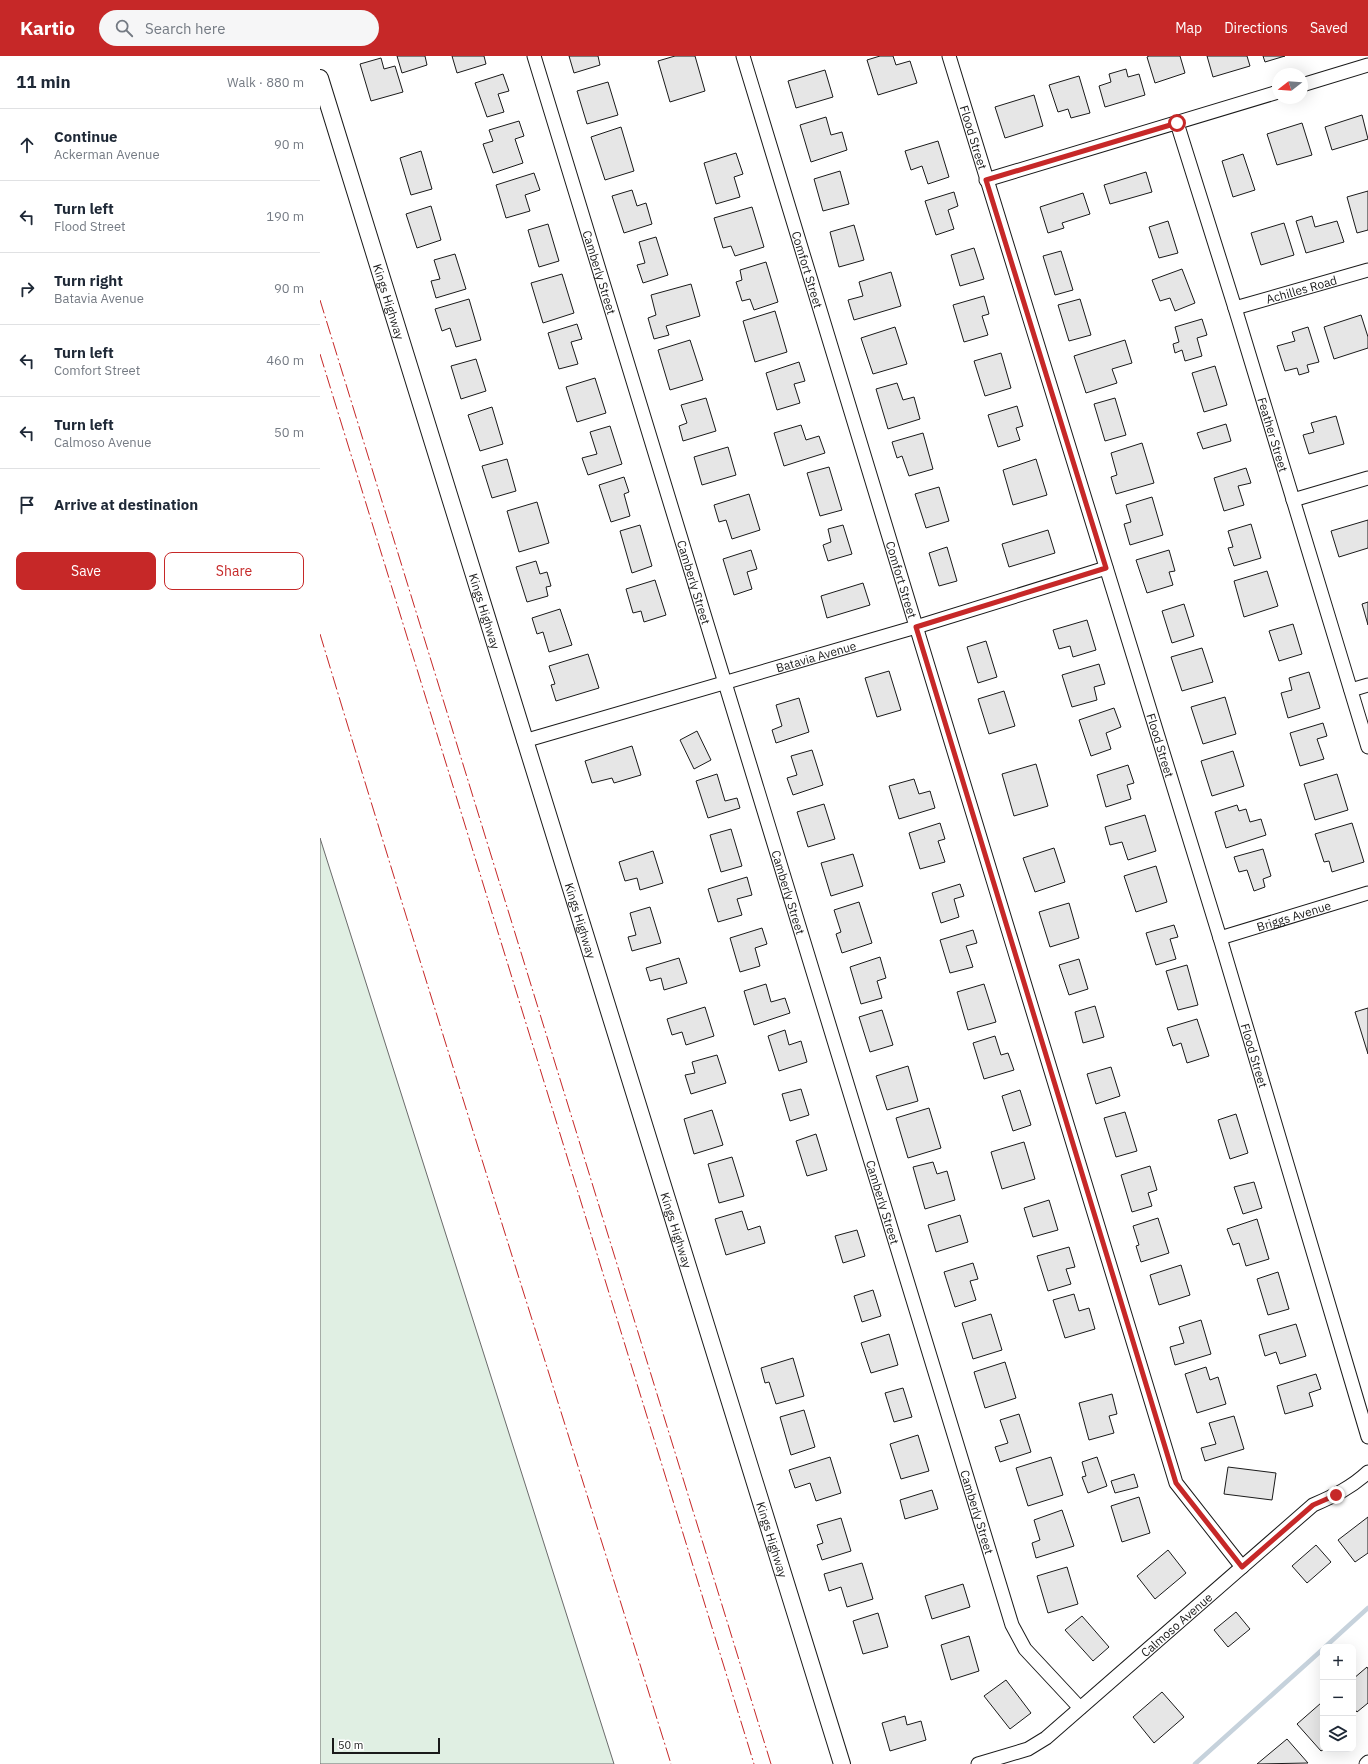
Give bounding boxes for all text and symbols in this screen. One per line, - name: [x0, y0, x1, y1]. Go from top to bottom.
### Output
- search box: [99, 10, 379, 46]
- text: Kartio: [20, 16, 75, 40]
- icon: search: [113, 17, 135, 39]
- text: Search here: [145, 19, 225, 38]
- text: Map: [1175, 19, 1202, 37]
- text: Directions: [1224, 19, 1288, 37]
- text: Saved: [1310, 19, 1348, 37]
- north arrow: [1272, 68, 1308, 104]
- text: 11 min: [16, 71, 71, 93]
- text: Walk · 880 m: [227, 74, 304, 91]
- street label: Flood Street: [957, 103, 991, 171]
- route start: [1168, 114, 1186, 132]
- text: Continue: [54, 127, 118, 146]
- icon: ahead: [16, 134, 38, 156]
- text: 90 m: [274, 136, 304, 153]
- text: Ackerman Avenue: [54, 146, 160, 163]
- text: Turn left: [54, 199, 114, 218]
- icon: left: [16, 206, 38, 228]
- text: 190 m: [266, 208, 304, 225]
- text: Flood Street: [54, 218, 126, 235]
- street label: Camberly Street: [580, 228, 620, 316]
- street label: Comfort Street: [789, 229, 827, 310]
- street label: Kings Highway: [370, 262, 408, 341]
- text: Turn right: [54, 271, 123, 290]
- street label: Achilles Road: [1264, 272, 1339, 306]
- icon: right: [16, 278, 38, 300]
- text: 90 m: [274, 280, 304, 297]
- text: Batavia Avenue: [54, 290, 144, 307]
- text: Turn left: [54, 343, 114, 362]
- icon: left: [16, 350, 38, 372]
- text: 460 m: [266, 352, 304, 369]
- text: Comfort Street: [54, 362, 140, 379]
- street label: Feather Street: [1255, 395, 1292, 474]
- text: Turn left: [54, 415, 114, 434]
- icon: left: [16, 422, 38, 444]
- text: 50 m: [274, 424, 304, 441]
- text: Calmoso Avenue: [54, 434, 151, 451]
- icon: arrive: [16, 494, 38, 516]
- text: Arrive at destination: [54, 495, 198, 514]
- street label: Camberly Street: [674, 538, 714, 626]
- street label: Comfort Street: [883, 539, 921, 620]
- button: Save: [16, 552, 156, 590]
- button: Share: [164, 552, 304, 590]
- street label: Kings Highway: [466, 571, 504, 651]
- street label: Batavia Avenue: [774, 637, 858, 675]
- street label: Flood Street: [1144, 711, 1178, 779]
- street label: Camberly Street: [769, 848, 809, 936]
- street label: Kings Highway: [562, 881, 600, 960]
- street label: Briggs Avenue: [1255, 897, 1333, 934]
- street label: Flood Street: [1238, 1021, 1271, 1089]
- street label: Camberly Street: [863, 1158, 903, 1246]
- street label: Kings Highway: [658, 1190, 695, 1270]
- street label: Camberly Street: [958, 1468, 997, 1556]
- route end: [1327, 1486, 1345, 1504]
- street label: Kings Highway: [754, 1500, 791, 1579]
- street label: Calmoso Avenue: [1137, 1589, 1215, 1660]
- map controls: [1320, 1644, 1356, 1752]
- button: +: [1320, 1644, 1356, 1680]
- button: −: [1320, 1680, 1356, 1716]
- button: layers: [1320, 1716, 1356, 1752]
- scale bar: [332, 1736, 440, 1755]
- text: 50 m: [338, 1738, 363, 1752]

